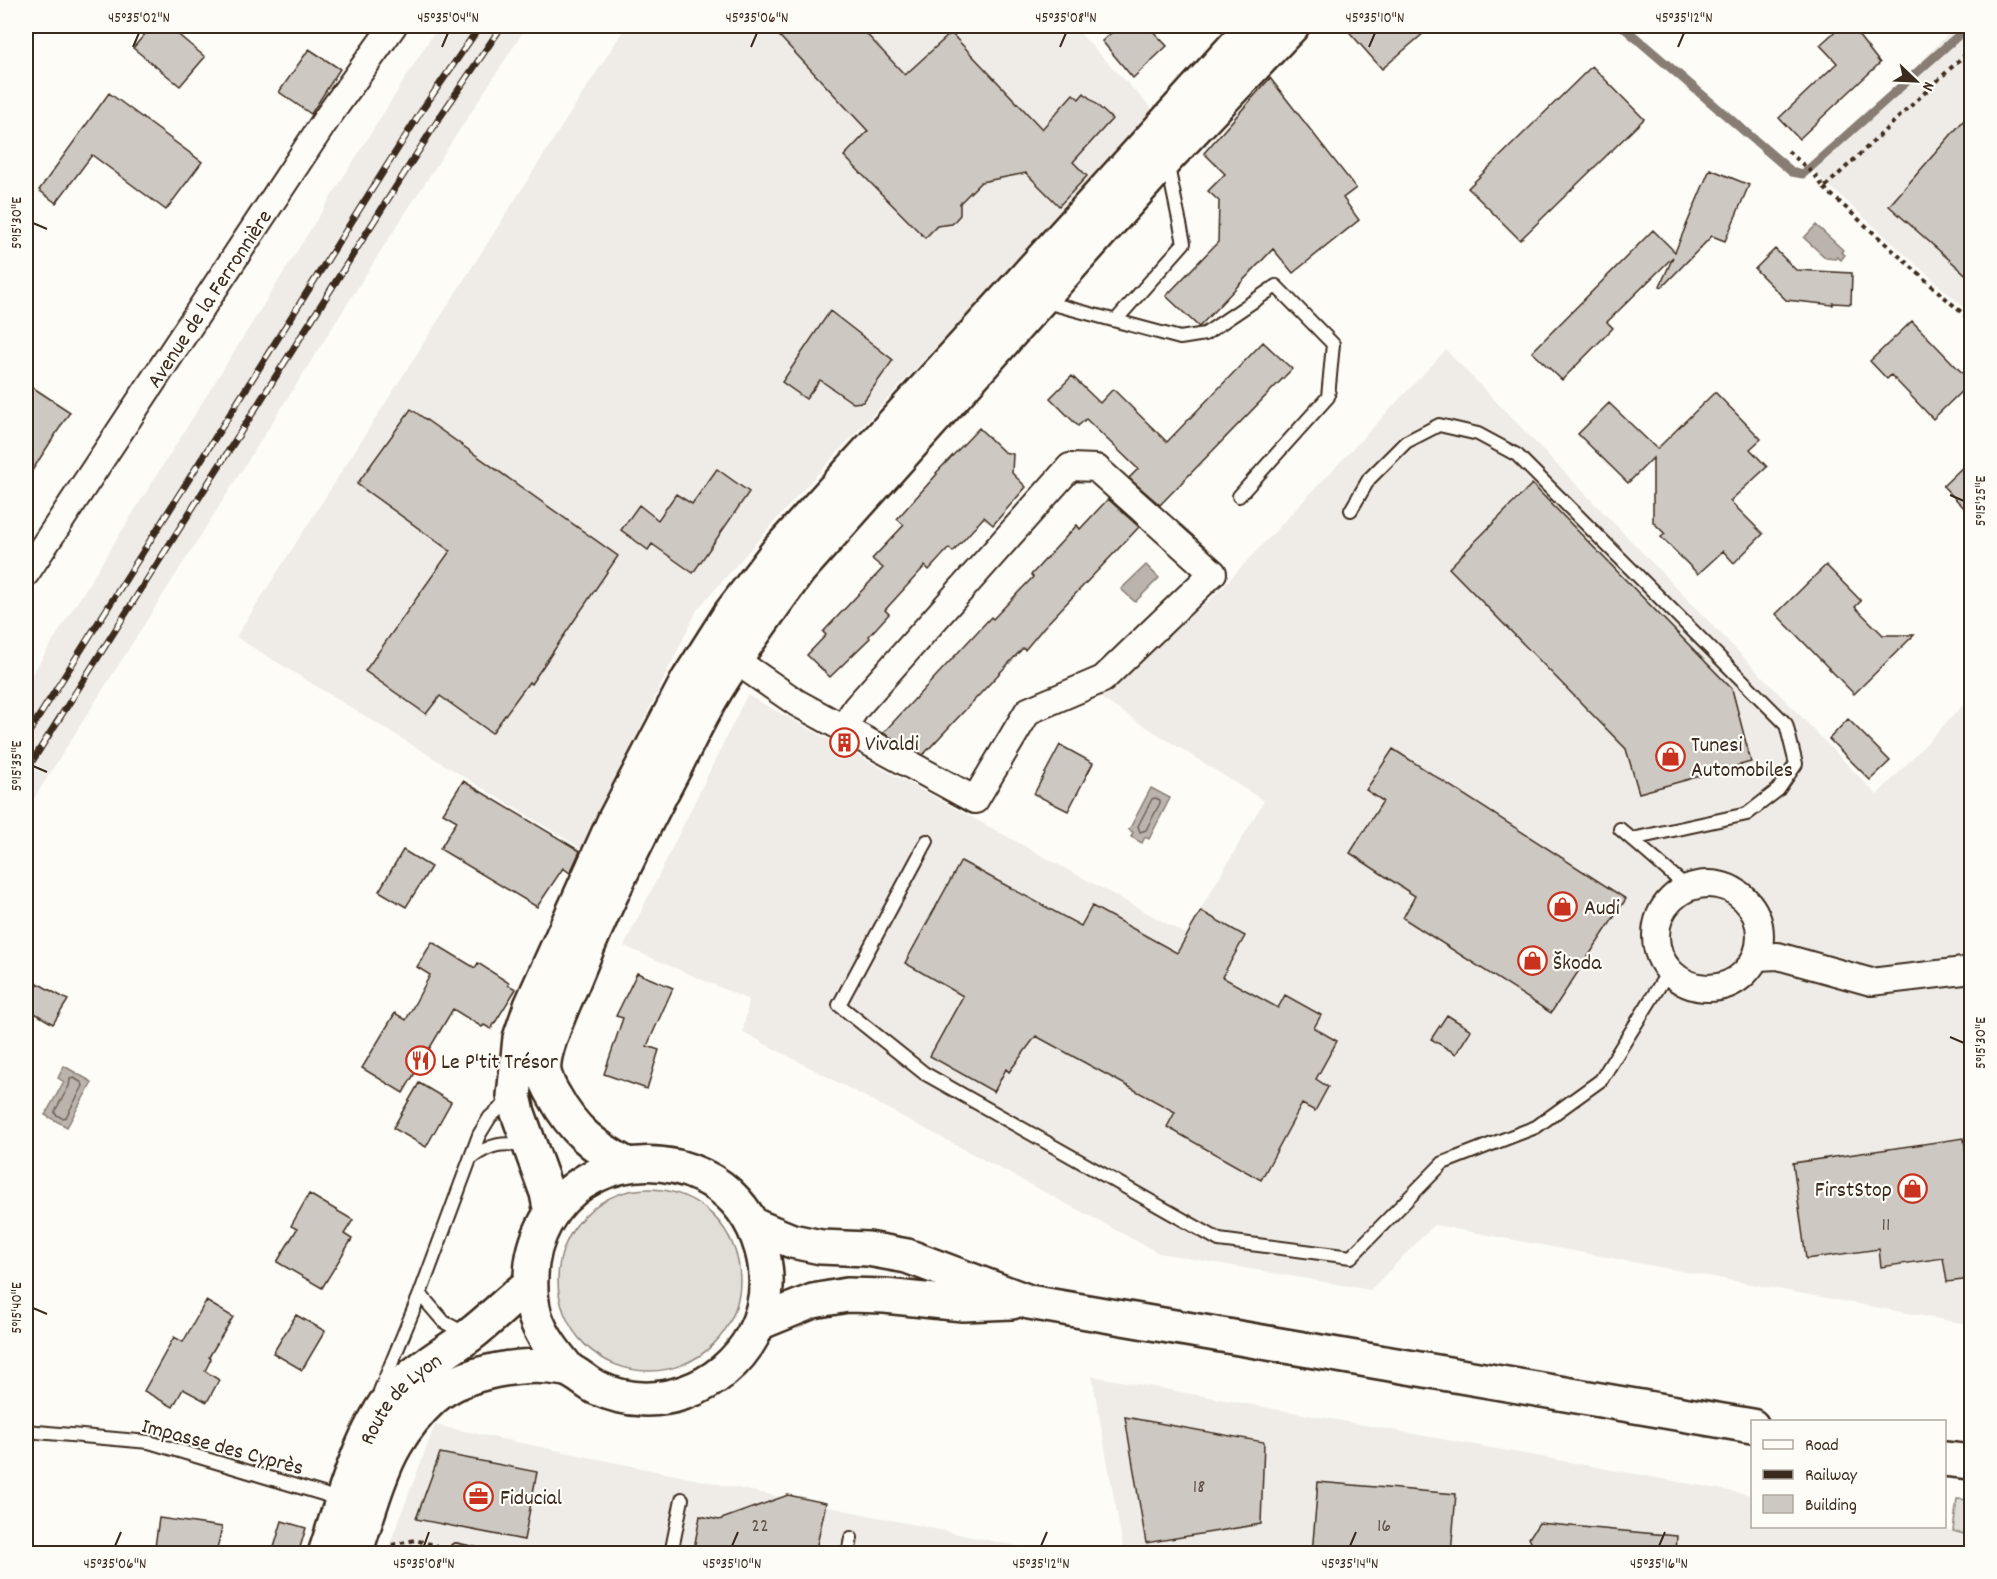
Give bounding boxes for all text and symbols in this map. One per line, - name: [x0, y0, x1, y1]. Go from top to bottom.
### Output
- text: 45°35'02"N: [108, 8, 170, 30]
- text: 45°35'04"N: [417, 8, 479, 30]
- text: 45°35'06"N: [726, 8, 788, 30]
- text: 45°35'08"N: [1035, 8, 1097, 30]
- text: 45°35'10"N: [1346, 8, 1404, 30]
- text: 45°35'12"N: [1655, 8, 1713, 30]
- north arrow: [1886, 51, 1946, 111]
- text: N: [1915, 78, 1940, 94]
- text: 5°15'30"E: [7, 197, 29, 249]
- street label: Avenue de la Ferronnière: [141, 204, 281, 395]
- text: 5°15'25"E: [1971, 476, 1993, 526]
- building icon: Vivaldi: [828, 726, 860, 758]
- place label: Vivaldi: [865, 730, 919, 761]
- place label: Tunesi Automobiles: [1691, 731, 1793, 787]
- text: 5°15'35"E: [7, 740, 29, 791]
- shop icon: Tunesi Automobiles: [1654, 740, 1686, 772]
- shop icon: Audi: [1547, 890, 1579, 922]
- place label: Audi: [1584, 894, 1620, 925]
- shop icon: Škoda: [1516, 945, 1548, 977]
- place label: Škoda: [1553, 949, 1602, 980]
- text: 5°15'30"E: [1971, 1017, 1993, 1069]
- restaurant icon: Le P'tit Trésor: [404, 1044, 436, 1076]
- place label: Le P'tit Trésor: [441, 1048, 559, 1079]
- shop icon: FirstStop: [1897, 1172, 1929, 1204]
- place label: FirstStop: [1815, 1176, 1892, 1207]
- house number: 11: [1882, 1212, 1890, 1240]
- text: 5°15'40"E: [7, 1282, 29, 1334]
- street label: Route de Lyon: [353, 1347, 449, 1451]
- street label: Impasse des Cyprès: [138, 1412, 307, 1485]
- legend: [1751, 1420, 1946, 1528]
- text: Road: [1805, 1434, 1839, 1459]
- text: Railway: [1805, 1464, 1858, 1489]
- house number: 18: [1193, 1474, 1205, 1502]
- office icon: Fiducial: [463, 1480, 495, 1512]
- place label: Fiducial: [500, 1484, 562, 1515]
- text: Building: [1805, 1494, 1857, 1519]
- house number: 22: [751, 1513, 769, 1541]
- house number: 16: [1377, 1513, 1391, 1541]
- text: 45°35'06"N: [84, 1554, 146, 1576]
- text: 45°35'08"N: [393, 1554, 455, 1576]
- text: 45°35'10"N: [703, 1554, 761, 1576]
- text: 45°35'12"N: [1012, 1554, 1070, 1576]
- text: 45°35'14"N: [1322, 1554, 1378, 1576]
- text: 45°35'16"N: [1630, 1554, 1688, 1576]

